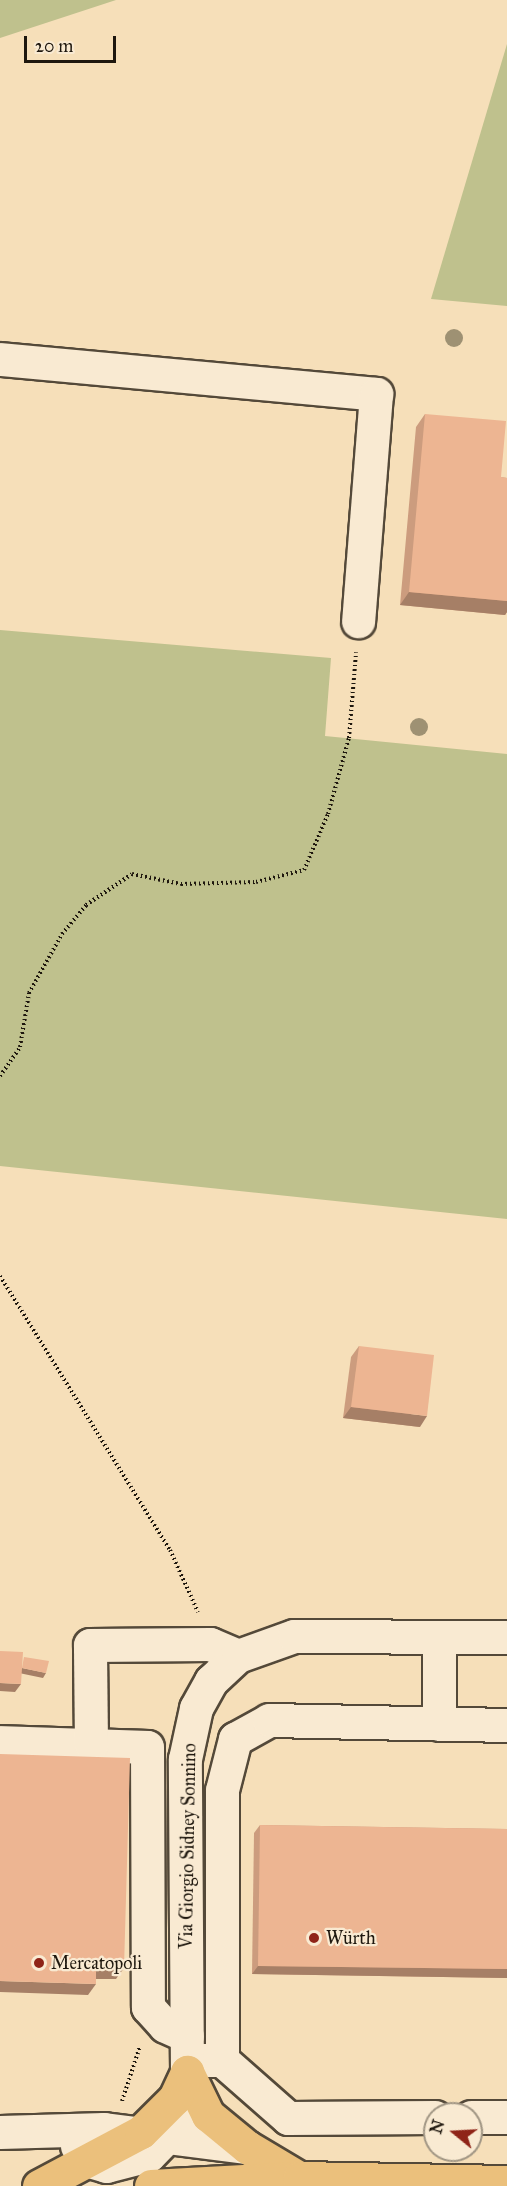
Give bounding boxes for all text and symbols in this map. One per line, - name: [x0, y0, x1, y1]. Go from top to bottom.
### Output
- scale bar: [27, 24, 118, 62]
- text: 20 m: [35, 35, 73, 57]
- street label: Via Giorgio Sidney Sonnino: [175, 1743, 201, 1949]
- place label: Würth: [326, 1927, 376, 1949]
- marker: Würth: [307, 1931, 321, 1945]
- place label: Mercatopoli: [51, 1952, 142, 1974]
- marker: Mercatopoli: [32, 1956, 46, 1970]
- north arrow: [423, 2102, 483, 2162]
- text: N: [426, 2118, 448, 2136]

